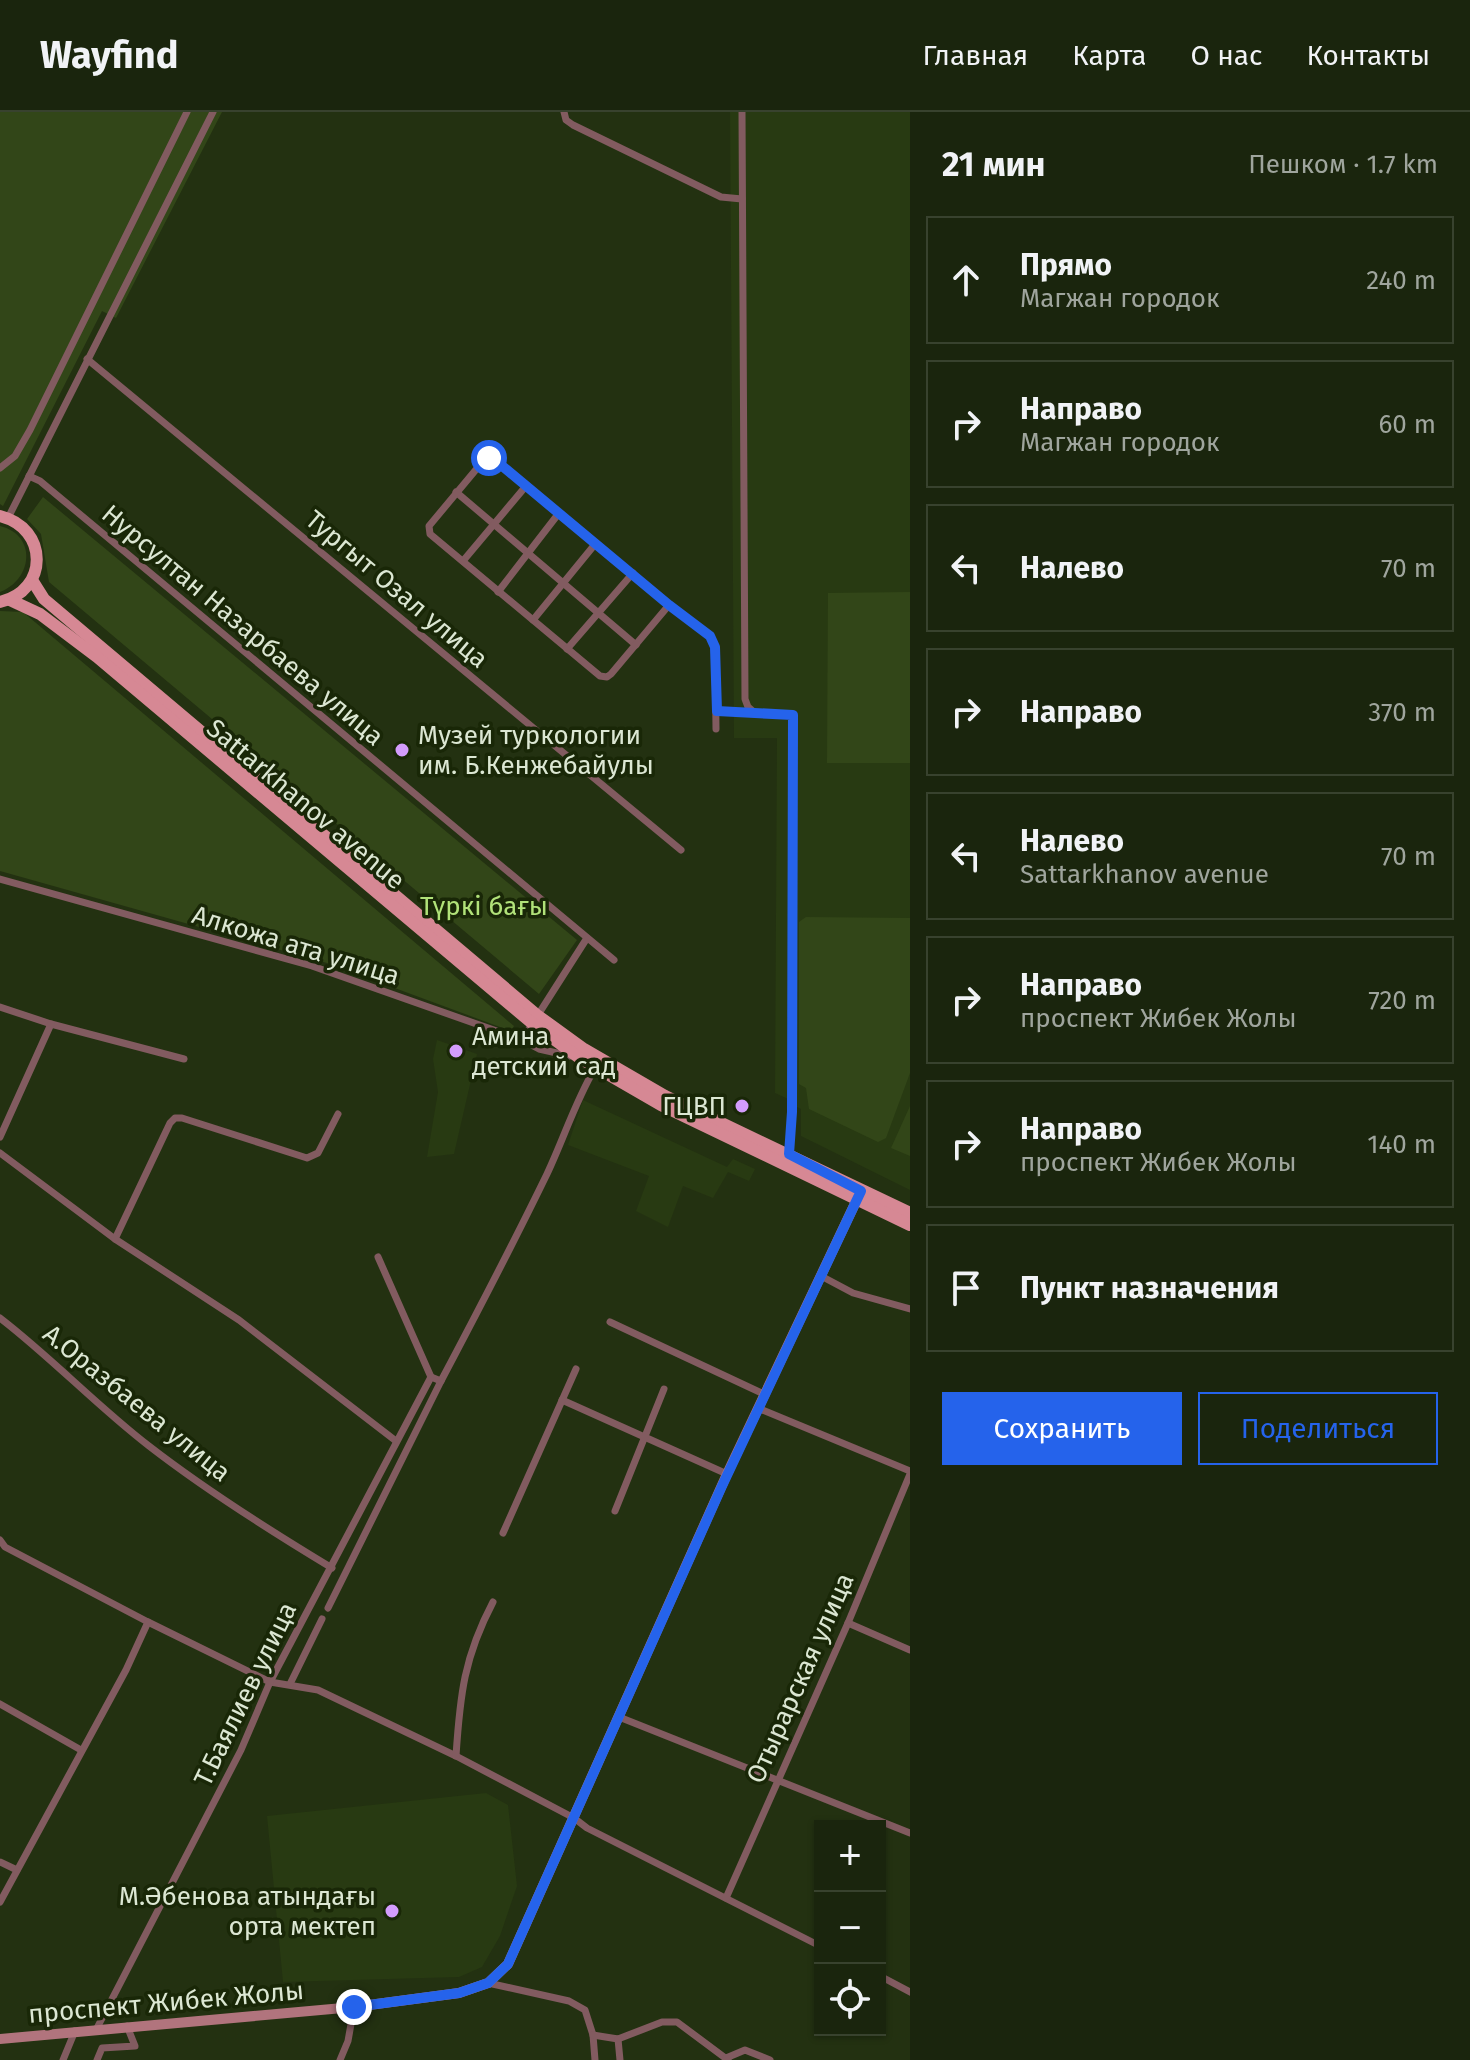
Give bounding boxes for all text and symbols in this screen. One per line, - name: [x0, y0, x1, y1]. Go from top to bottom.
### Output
- text: Wayfind: [40, 32, 178, 78]
- text: Главная: [922, 39, 1028, 72]
- text: Карта: [1072, 39, 1146, 72]
- text: О нас: [1190, 39, 1262, 72]
- text: Контакты: [1306, 39, 1430, 72]
- text: 21 мин: [942, 144, 1046, 185]
- text: Пешком · 1.7 km: [1248, 149, 1438, 180]
- text: Прямо: [1020, 247, 1112, 283]
- icon: ahead: [944, 258, 988, 302]
- text: 240 m: [1366, 265, 1436, 296]
- text: Магжан городок: [1020, 283, 1219, 314]
- text: Направо: [1020, 391, 1142, 427]
- icon: right: [944, 402, 988, 446]
- text: 60 m: [1378, 409, 1436, 440]
- text: Магжан городок: [1020, 427, 1219, 458]
- route start: [471, 440, 507, 476]
- street label: Нурсултан Назарбаева улица: [96, 498, 390, 752]
- street label: Тургыт Озал улица: [299, 504, 494, 675]
- icon: left: [944, 546, 988, 590]
- text: Налево: [1020, 550, 1124, 586]
- text: 70 m: [1381, 553, 1436, 584]
- icon: right: [944, 690, 988, 734]
- text: Направо: [1020, 694, 1142, 730]
- text: 370 m: [1368, 697, 1436, 728]
- street label: Sattarkhanov avenue: [200, 713, 411, 896]
- place label: Музей туркологии им. Б.Кенжебайулы: [418, 720, 654, 781]
- marker: Музей туркологии им. Б.Кенжебайулы: [393, 741, 411, 759]
- text: Налево: [1020, 823, 1124, 859]
- icon: left: [944, 834, 988, 878]
- text: 70 m: [1381, 841, 1436, 872]
- text: Sattarkhanov avenue: [1020, 859, 1269, 890]
- park label: Түркі бағы: [420, 891, 548, 922]
- street label: Алкожа ата улица: [188, 899, 403, 992]
- text: Направо: [1020, 967, 1142, 1003]
- icon: right: [944, 978, 988, 1022]
- text: 720 m: [1368, 985, 1436, 1016]
- text: проспект Жибек Жолы: [1020, 1003, 1297, 1034]
- place label: Амина детский сад: [472, 1021, 616, 1082]
- marker: Амина детский сад: [447, 1042, 465, 1060]
- place label: ГЦВП: [662, 1091, 726, 1122]
- marker: ГЦВП: [733, 1097, 751, 1115]
- text: Направо: [1020, 1111, 1142, 1147]
- icon: right: [944, 1122, 988, 1166]
- text: 140 m: [1367, 1129, 1436, 1160]
- text: проспект Жибек Жолы: [1020, 1147, 1297, 1178]
- icon: arrive: [944, 1266, 988, 1310]
- text: Пункт назначения: [1020, 1270, 1279, 1306]
- street label: А.Оразбаева улица: [37, 1318, 237, 1488]
- button: Сохранить: [942, 1392, 1182, 1465]
- button: Поделиться: [1198, 1392, 1438, 1465]
- street label: Отырарская улица: [740, 1568, 861, 1788]
- street label: Т.Баялиев улица: [188, 1597, 303, 1791]
- map controls: [814, 1820, 886, 2036]
- button: +: [814, 1820, 886, 1892]
- place label: М.Әбенова атындағы орта мектеп: [119, 1881, 376, 1942]
- button: −: [814, 1892, 886, 1964]
- marker: М.Әбенова атындағы орта мектеп: [383, 1902, 401, 1920]
- button: locate: [814, 1964, 886, 2036]
- street label: проспект Жибек Жолы: [27, 1975, 305, 2030]
- route end: [336, 1989, 372, 2025]

